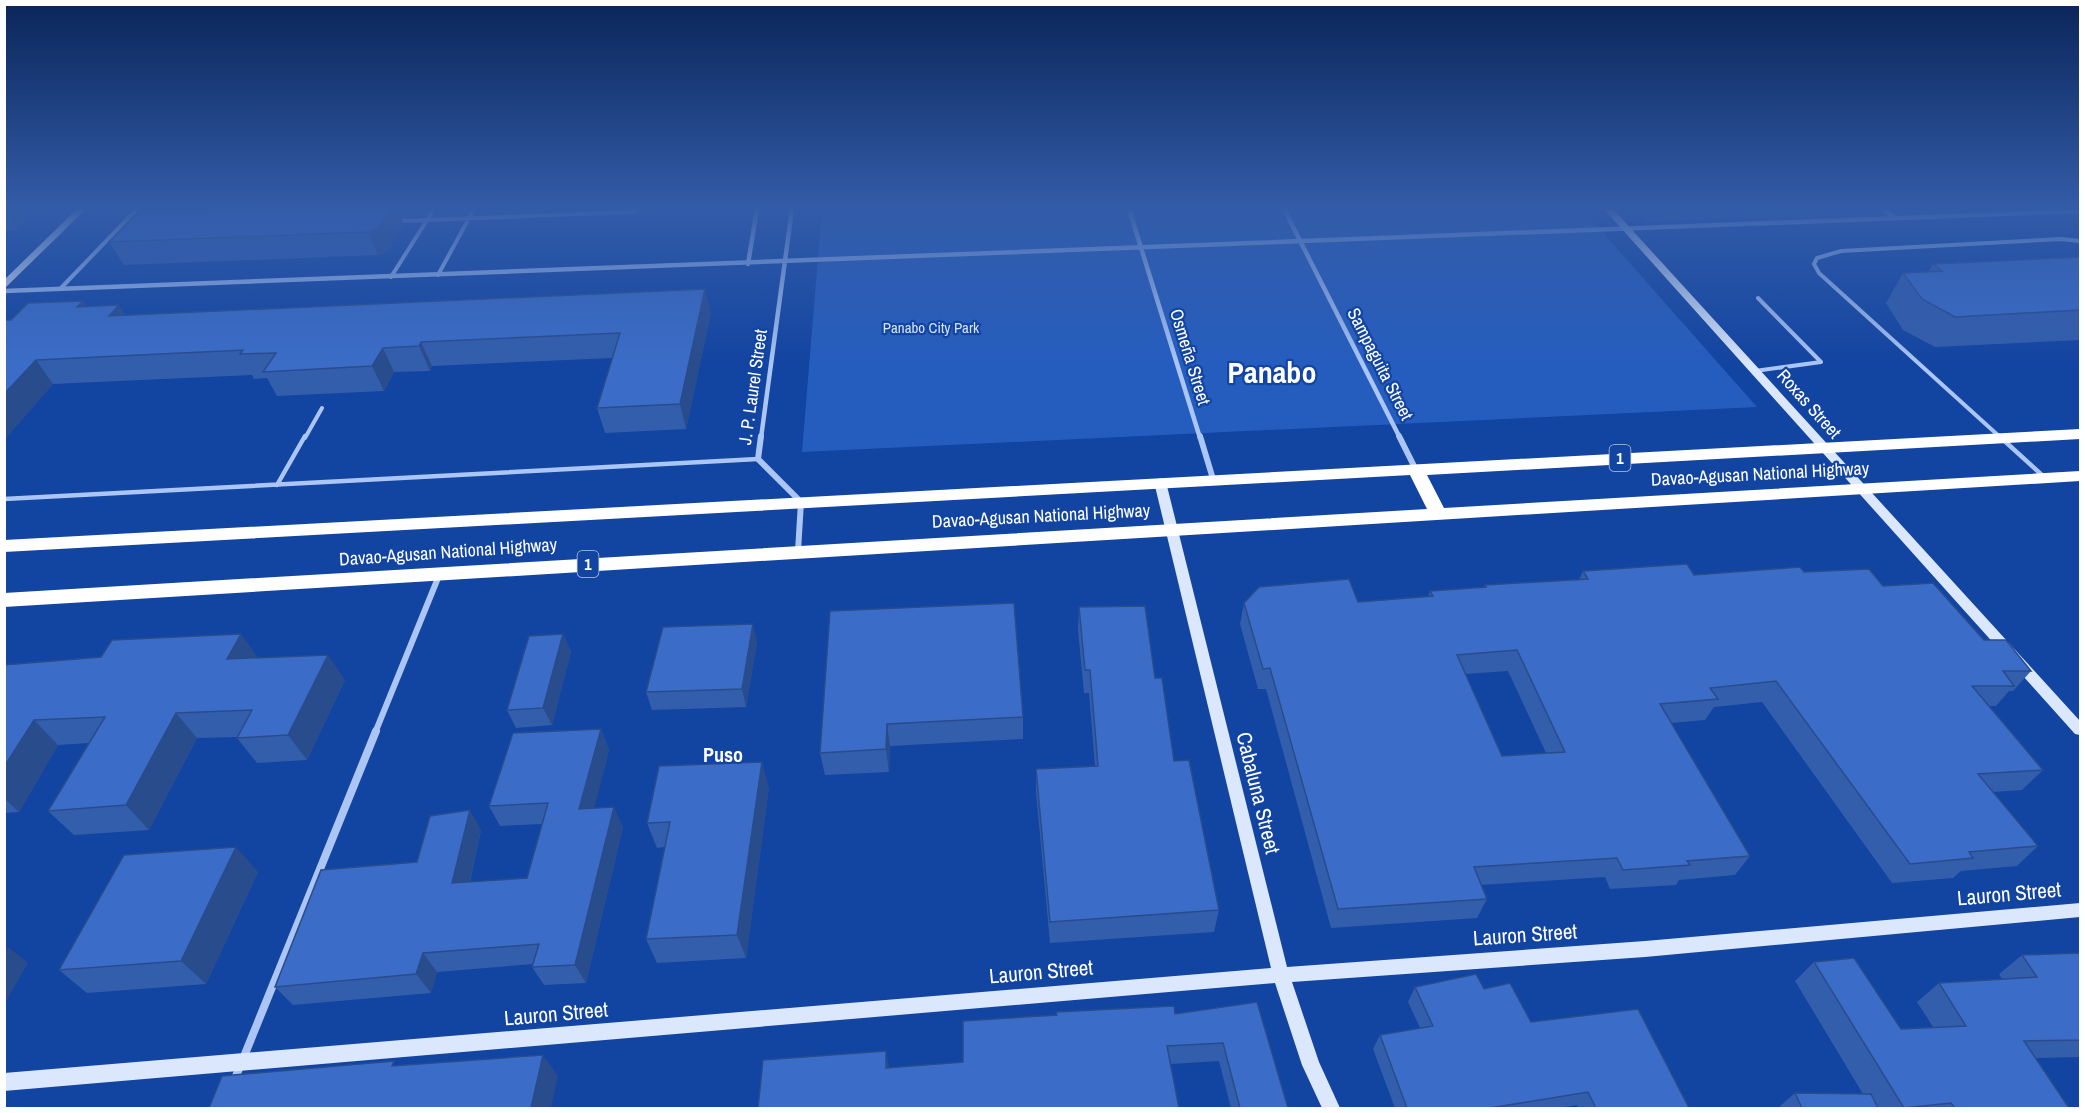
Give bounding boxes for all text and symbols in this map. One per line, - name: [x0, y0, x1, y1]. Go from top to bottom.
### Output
- street label: Sampaguita Street: [1341, 303, 1420, 424]
- street label: Osmeña Street: [1164, 306, 1217, 408]
- park label: Panabo City Park: [883, 317, 980, 338]
- street label: J. P. Laurel Street: [732, 328, 773, 446]
- district label: Panabo: [1228, 352, 1316, 392]
- street label: Roxas Street: [1772, 364, 1847, 444]
- road number: 1: [1610, 445, 1630, 471]
- street label: Davao-Agusan National Highway: [1650, 455, 1870, 492]
- street label: Davao-Agusan National Highway: [931, 497, 1151, 534]
- street label: Davao-Agusan National Highway: [338, 531, 558, 572]
- road number: 1: [578, 551, 598, 577]
- street label: Cabaluna Street: [1229, 729, 1288, 857]
- district label: Puso: [703, 741, 743, 768]
- street label: Lauron Street: [1956, 874, 2062, 912]
- street label: Lauron Street: [1472, 916, 1578, 953]
- street label: Lauron Street: [988, 952, 1094, 990]
- street label: Lauron Street: [503, 994, 609, 1032]

